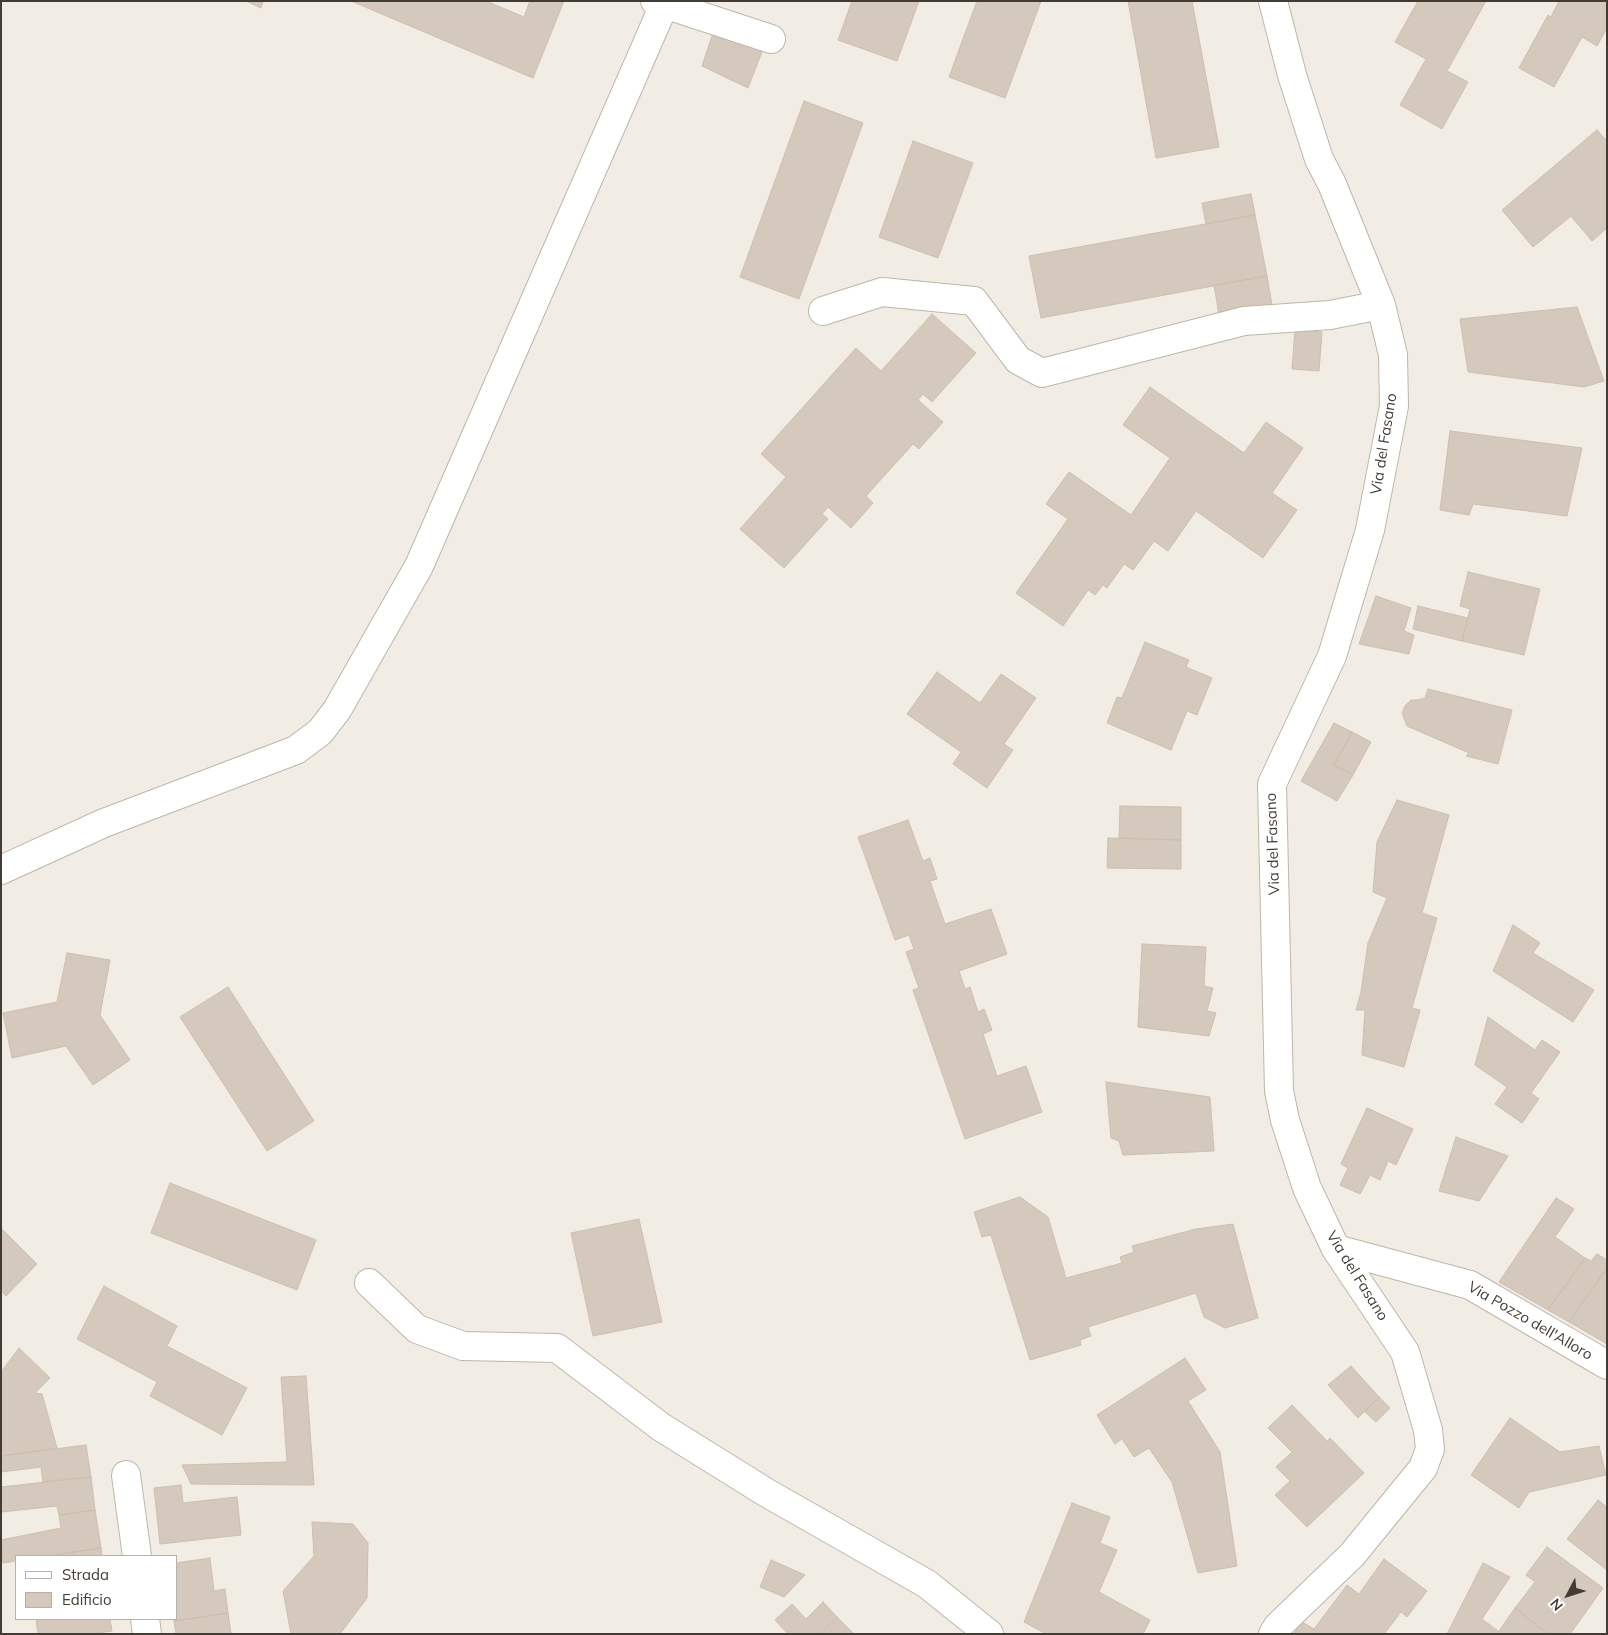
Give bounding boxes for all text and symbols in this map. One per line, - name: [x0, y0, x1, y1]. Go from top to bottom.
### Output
- street label: Via del Fasano: [1367, 392, 1401, 496]
- street label: Via del Fasano: [1262, 792, 1284, 896]
- street label: Via del Fasano: [1322, 1228, 1392, 1324]
- street label: Via Pozzo dell'Alloro: [1464, 1278, 1596, 1364]
- legend: [15, 1555, 178, 1620]
- text: Strada: [62, 1565, 109, 1584]
- north arrow: [1543, 1570, 1593, 1620]
- text: Edificio: [62, 1590, 112, 1609]
- text: N: [1546, 1595, 1567, 1614]

